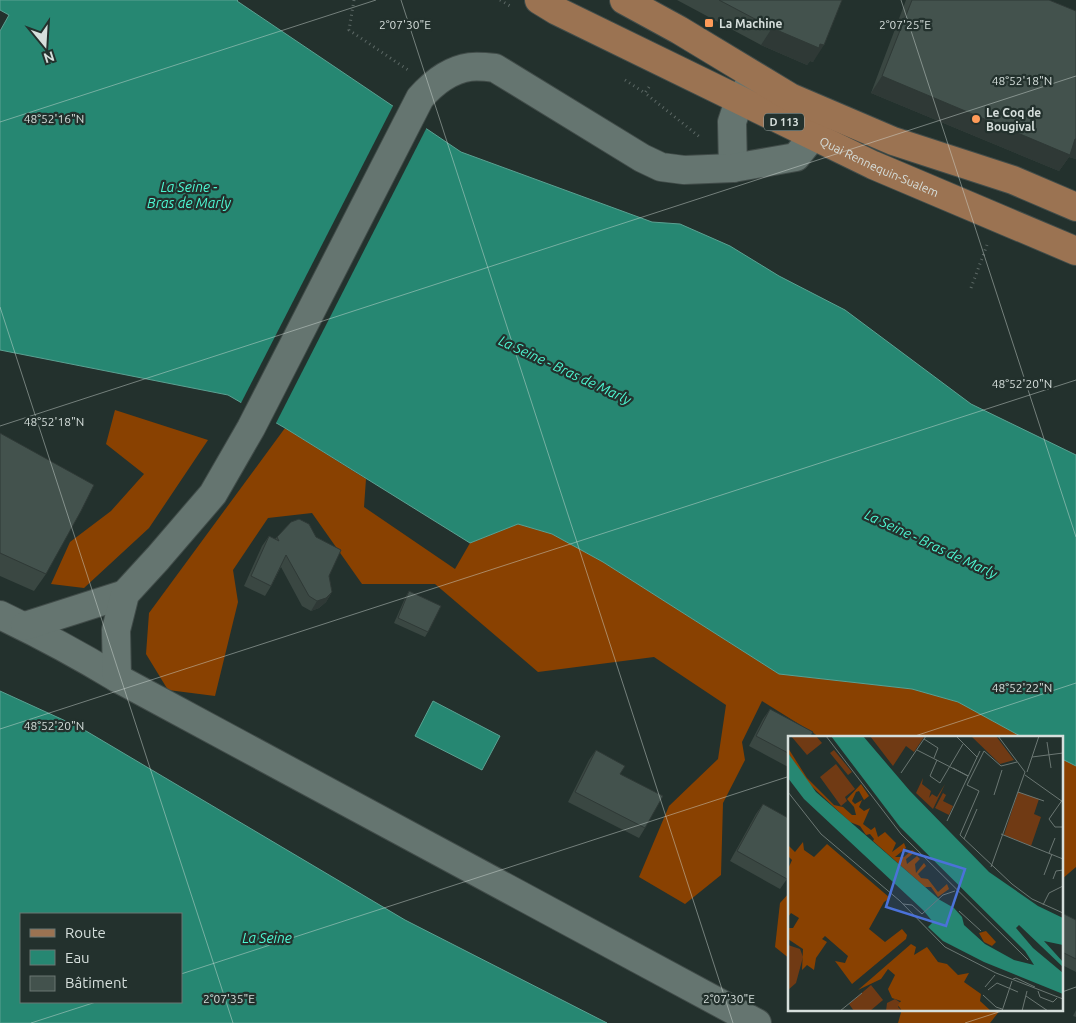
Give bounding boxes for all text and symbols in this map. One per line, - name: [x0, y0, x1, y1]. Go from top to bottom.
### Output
- marker: La Machine: [703, 17, 715, 29]
- place label: La Machine: [719, 17, 783, 30]
- text: 2°07'30"E: [379, 18, 431, 31]
- text: 2°07'25"E: [879, 18, 931, 31]
- north arrow: [20, 20, 70, 70]
- text: N: [42, 48, 56, 67]
- text: 48°52'18"N: [992, 74, 1052, 87]
- place label: Le Coq de Bougival: [986, 106, 1041, 133]
- text: 48°52'16"N: [24, 112, 84, 125]
- marker: Le Coq de Bougival: [970, 113, 982, 125]
- road number: D 113: [764, 114, 804, 130]
- street label: Quai Rennequin-Sualem: [818, 134, 941, 199]
- water label: La Seine - Bras de Marly: [147, 179, 231, 211]
- water label: La Seine - Bras de Marly: [496, 332, 634, 408]
- text: 48°52'20"N: [992, 377, 1052, 390]
- text: 48°52'18"N: [24, 415, 84, 428]
- water label: La Seine - Bras de Marly: [862, 506, 1000, 582]
- text: 48°52'22"N: [992, 681, 1052, 694]
- text: 48°52'20"N: [24, 719, 84, 732]
- inset map: [788, 736, 1064, 1010]
- legend: [20, 913, 182, 1003]
- text: Route: [65, 924, 106, 941]
- water label: La Seine: [242, 930, 292, 946]
- text: Eau: [65, 949, 90, 966]
- text: Bâtiment: [65, 974, 128, 991]
- text: 2°07'35"E: [203, 992, 255, 1005]
- text: 2°07'30"E: [703, 992, 755, 1005]

